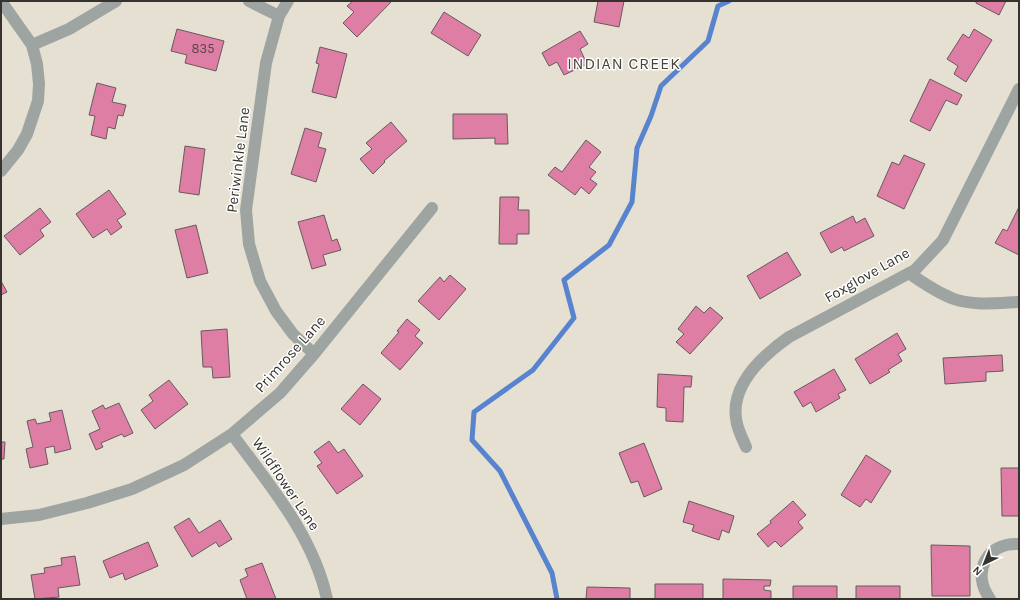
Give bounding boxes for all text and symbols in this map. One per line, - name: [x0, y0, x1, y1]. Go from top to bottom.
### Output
- house number: 835: [191, 41, 215, 56]
- district label: INDIAN CREEK: [567, 54, 681, 73]
- street label: Periwinkle Lane: [223, 106, 253, 214]
- street label: Foxglove Lane: [821, 243, 913, 307]
- street label: Primrose Lane: [251, 312, 329, 396]
- street label: Wildflower Lane: [248, 434, 324, 534]
- north arrow: [964, 544, 1004, 584]
- text: N: [970, 564, 985, 578]

